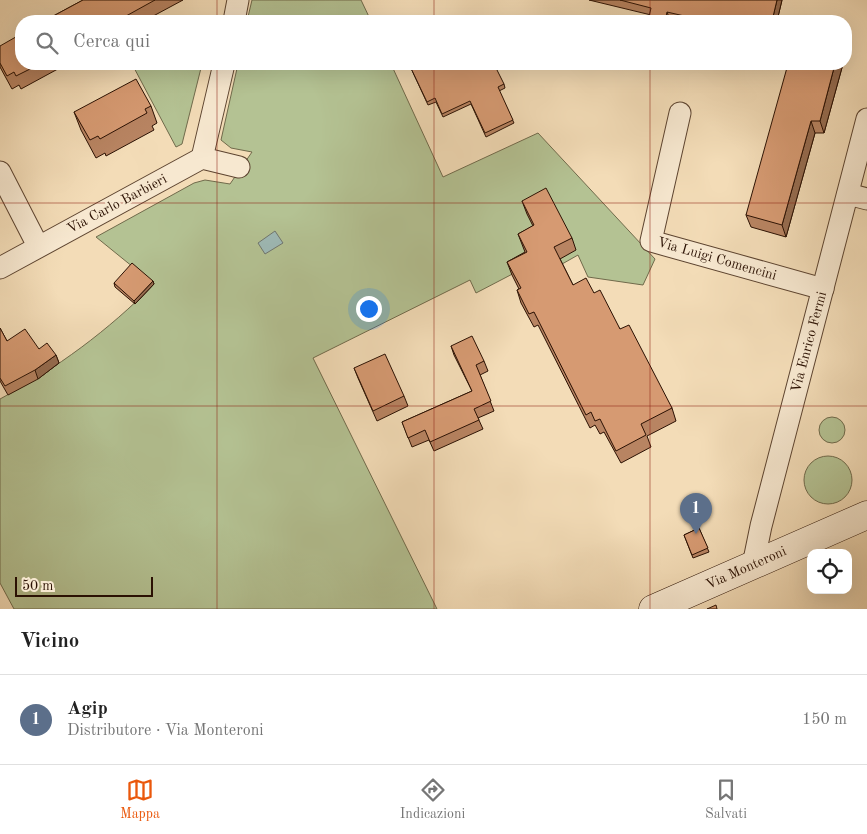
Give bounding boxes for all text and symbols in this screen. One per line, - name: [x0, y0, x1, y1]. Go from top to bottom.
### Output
- search box: [15, 15, 852, 70]
- icon: search: [33, 29, 61, 57]
- text: Cerca qui: [73, 33, 150, 52]
- street label: Via Carlo Barbieri: [65, 172, 169, 236]
- street label: Via Luigi Comencini: [656, 235, 778, 283]
- street label: Via Enrico Fermi: [789, 290, 829, 394]
- your location: [356, 296, 382, 322]
- pin: 1: [680, 493, 712, 534]
- street label: Via Monteroni: [704, 544, 789, 592]
- map controls: [807, 549, 852, 594]
- button: locate: [807, 549, 852, 594]
- scale bar: [15, 574, 152, 597]
- text: 50 m: [22, 579, 53, 593]
- text: Vicino: [20, 631, 79, 652]
- text: Agip: [67, 700, 108, 719]
- text: 1: [31, 712, 41, 728]
- text: 150 m: [802, 712, 847, 728]
- text: Distributore · Via Monteroni: [67, 723, 264, 739]
- tab: Mappa: [120, 776, 160, 823]
- tab: Indicazioni: [400, 776, 465, 823]
- tab: Salvati: [705, 776, 747, 823]

